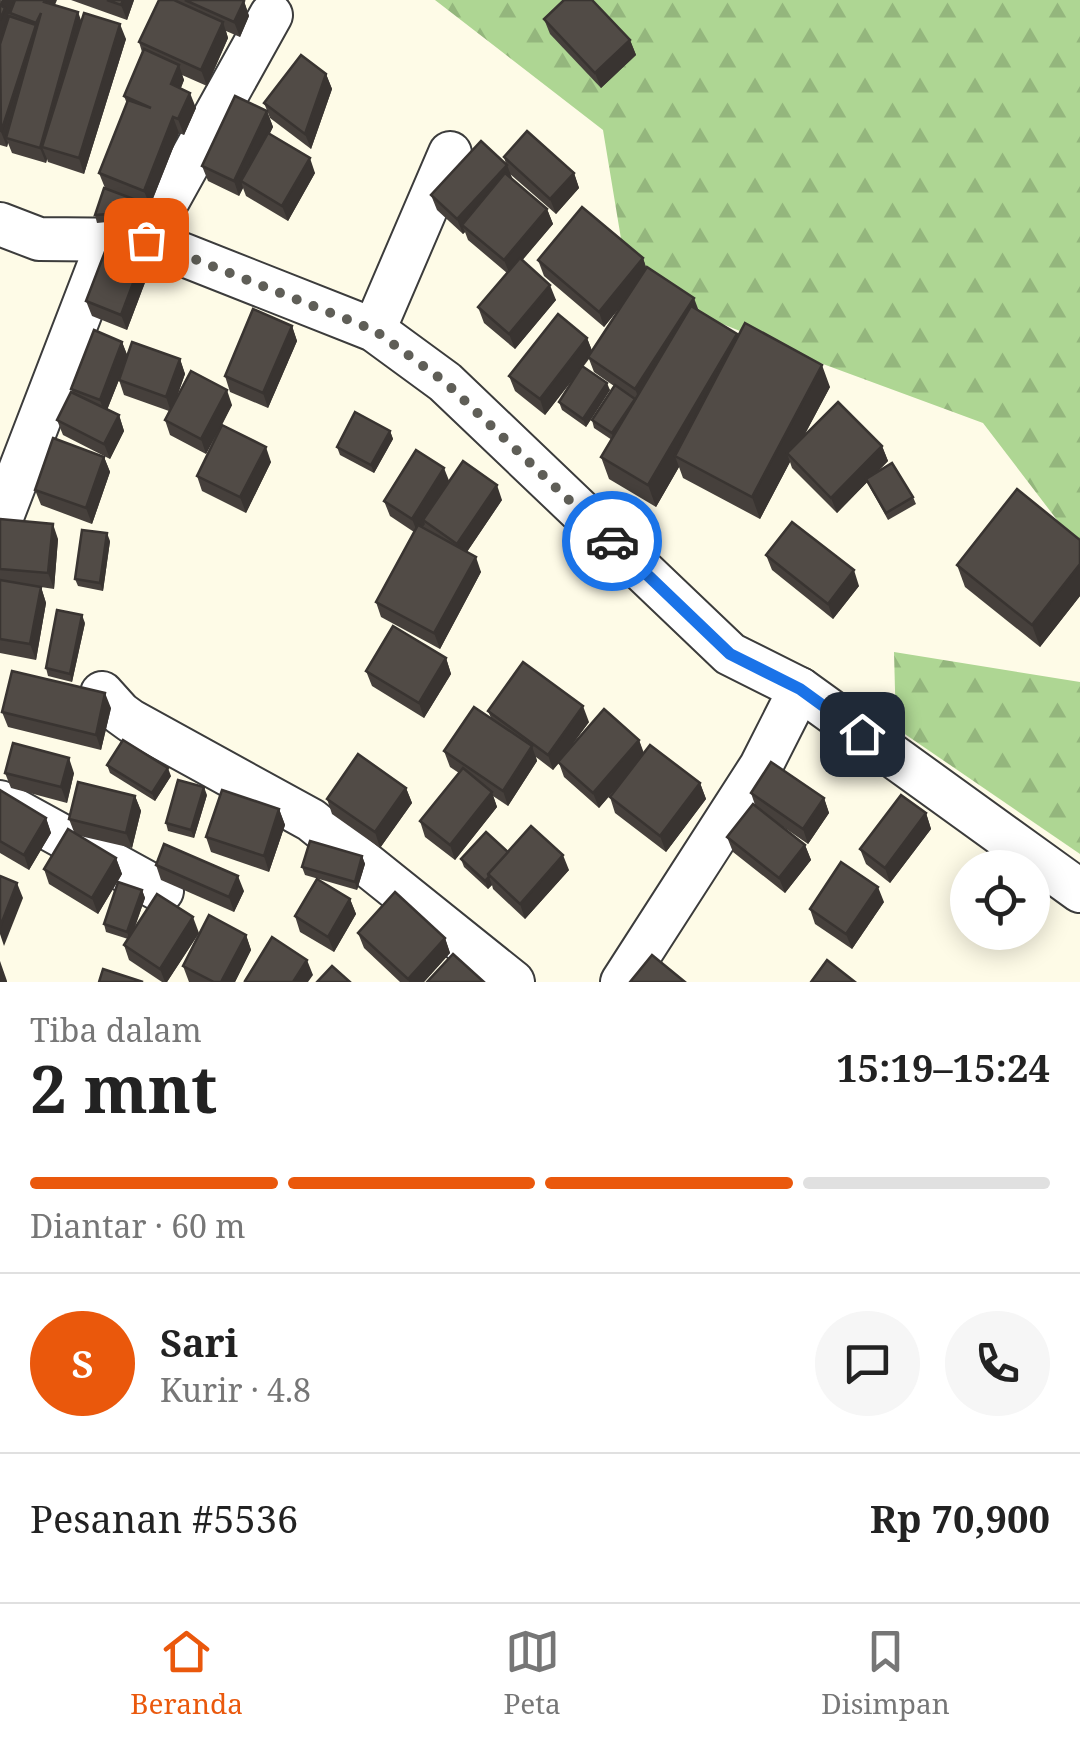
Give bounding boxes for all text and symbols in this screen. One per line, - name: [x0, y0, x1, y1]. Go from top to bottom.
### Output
- pin: [104, 198, 189, 283]
- icon: bag: [119, 213, 174, 268]
- courier: [562, 491, 662, 591]
- icon: car: [585, 514, 640, 569]
- pin: [820, 692, 905, 777]
- icon: home: [835, 707, 890, 762]
- map controls: [950, 850, 1050, 950]
- button: locate: [950, 850, 1050, 950]
- text: Tiba dalam: [30, 1008, 202, 1051]
- text: 15:19–15:24: [836, 1041, 1050, 1093]
- text: 2 mnt: [30, 1044, 217, 1132]
- text: Diantar · 60 m: [30, 1204, 246, 1247]
- button: chat: [815, 1311, 920, 1416]
- button: phone: [945, 1311, 1050, 1416]
- text: Sari: [160, 1316, 238, 1368]
- text: S: [71, 1337, 94, 1389]
- text: Kurir · 4.8: [160, 1368, 311, 1411]
- text: Pesanan #5536: [30, 1492, 298, 1544]
- text: Rp 70,900: [870, 1492, 1050, 1544]
- tab: Beranda: [130, 1624, 243, 1722]
- tab: Peta: [503, 1624, 561, 1722]
- tab: Disimpan: [821, 1624, 950, 1722]

